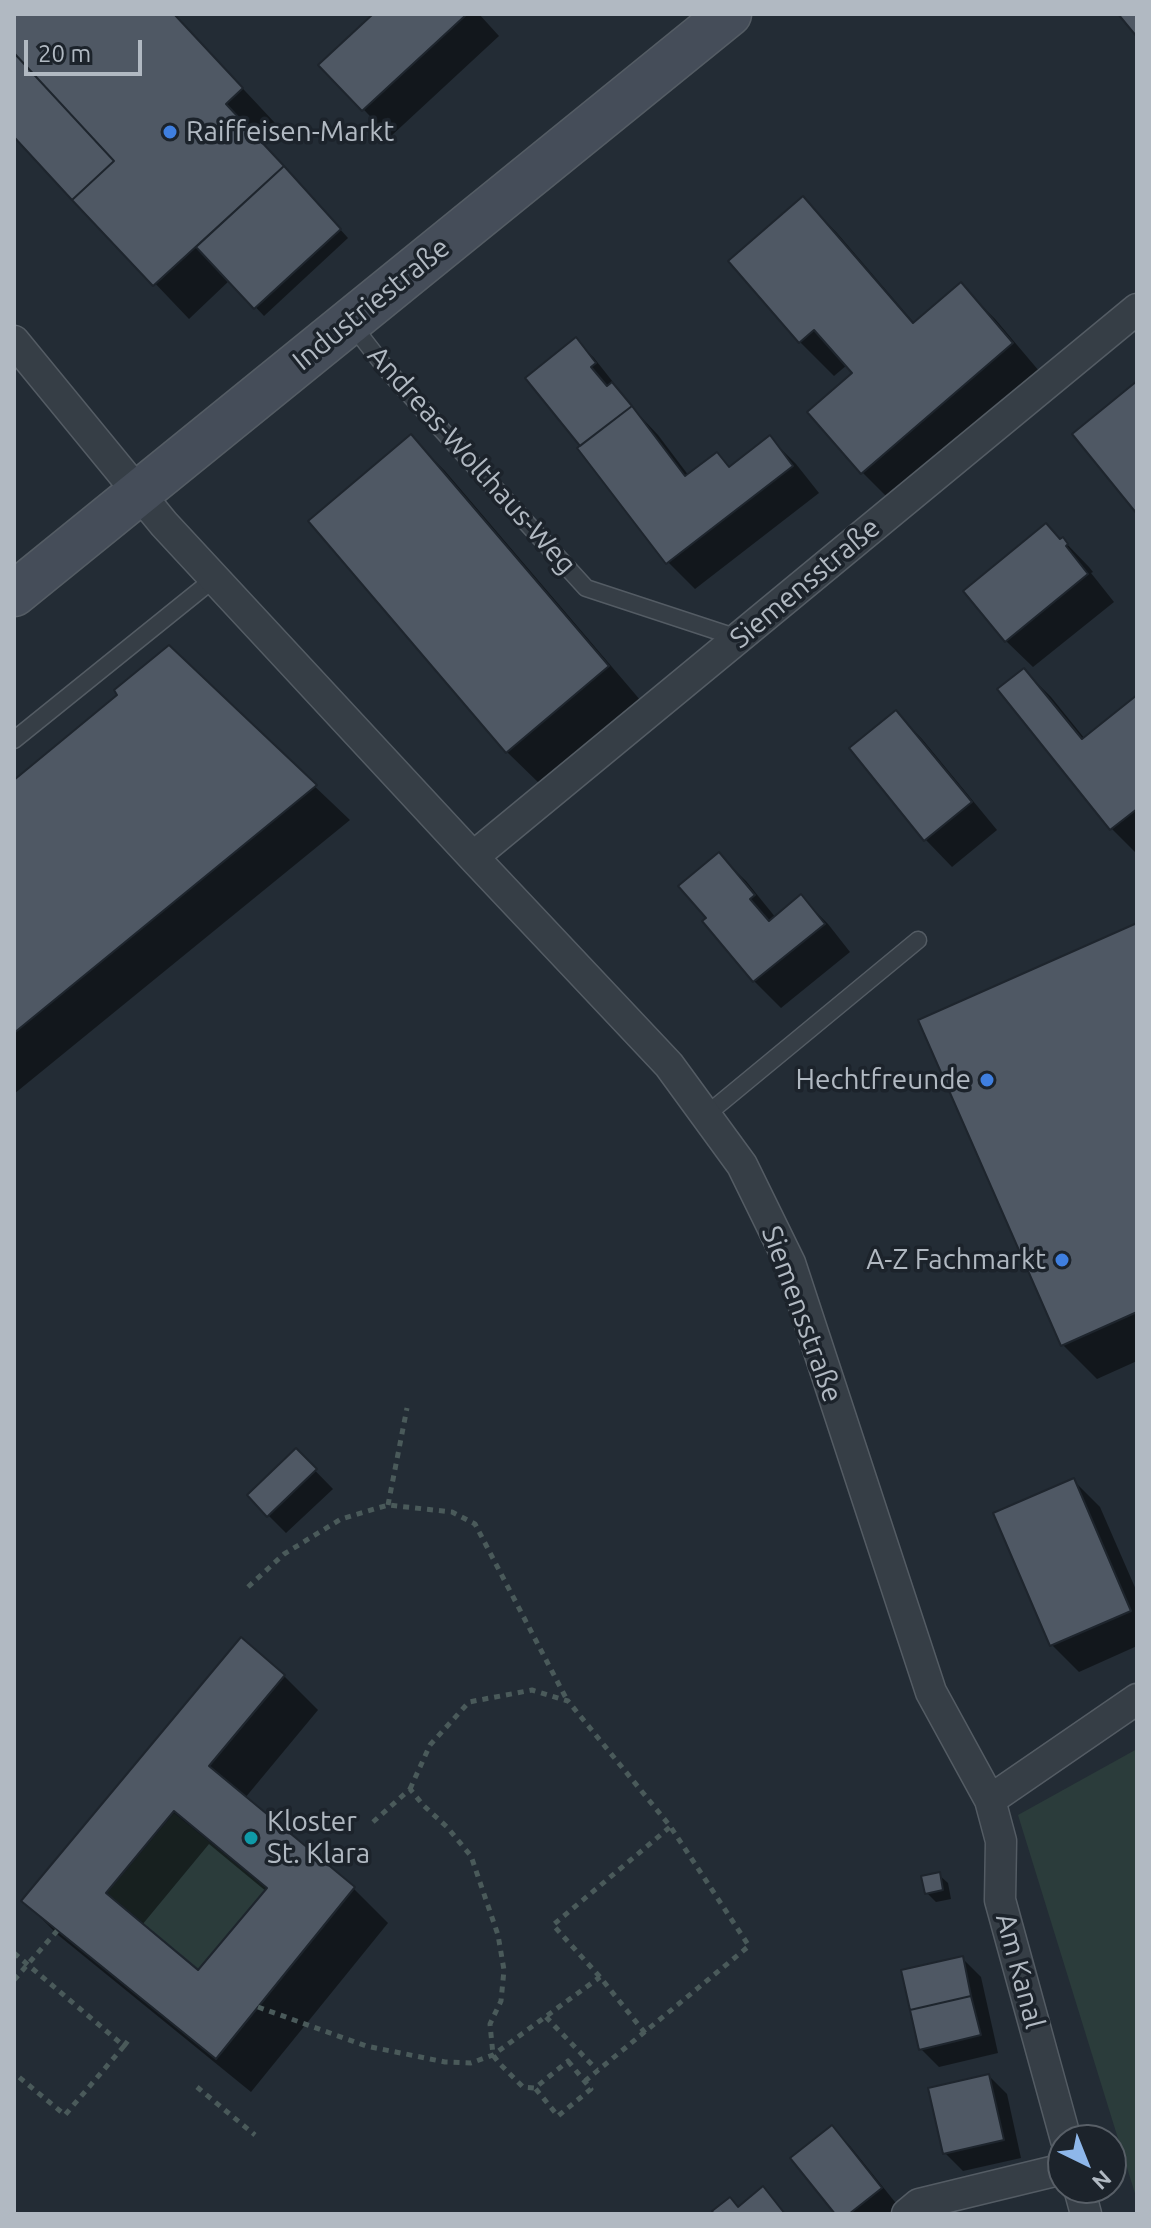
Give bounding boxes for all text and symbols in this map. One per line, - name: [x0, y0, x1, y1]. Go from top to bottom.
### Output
- scale bar: [28, 24, 146, 74]
- text: 20 m: [38, 40, 91, 67]
- place label: Raiffeisen-Markt: [186, 115, 394, 149]
- marker: Raiffeisen-Markt: [161, 123, 179, 141]
- street label: Industriestraße: [286, 231, 456, 377]
- street label: Andreas-Wolthaus-Weg: [361, 339, 583, 581]
- street label: Siemensstraße: [723, 511, 887, 655]
- place label: Hechtfreunde: [795, 1063, 971, 1097]
- marker: Hechtfreunde: [978, 1071, 996, 1089]
- street label: Siemensstraße: [755, 1221, 849, 1407]
- place label: A-Z Fachmarkt: [866, 1243, 1046, 1277]
- marker: A-Z Fachmarkt: [1053, 1251, 1071, 1269]
- place label: Kloster St. Klara: [267, 1805, 370, 1871]
- marker: Kloster St. Klara: [242, 1829, 260, 1847]
- street label: Am Kanal: [989, 1910, 1051, 2032]
- north arrow: [1047, 2124, 1127, 2204]
- text: N: [1088, 2166, 1117, 2195]

